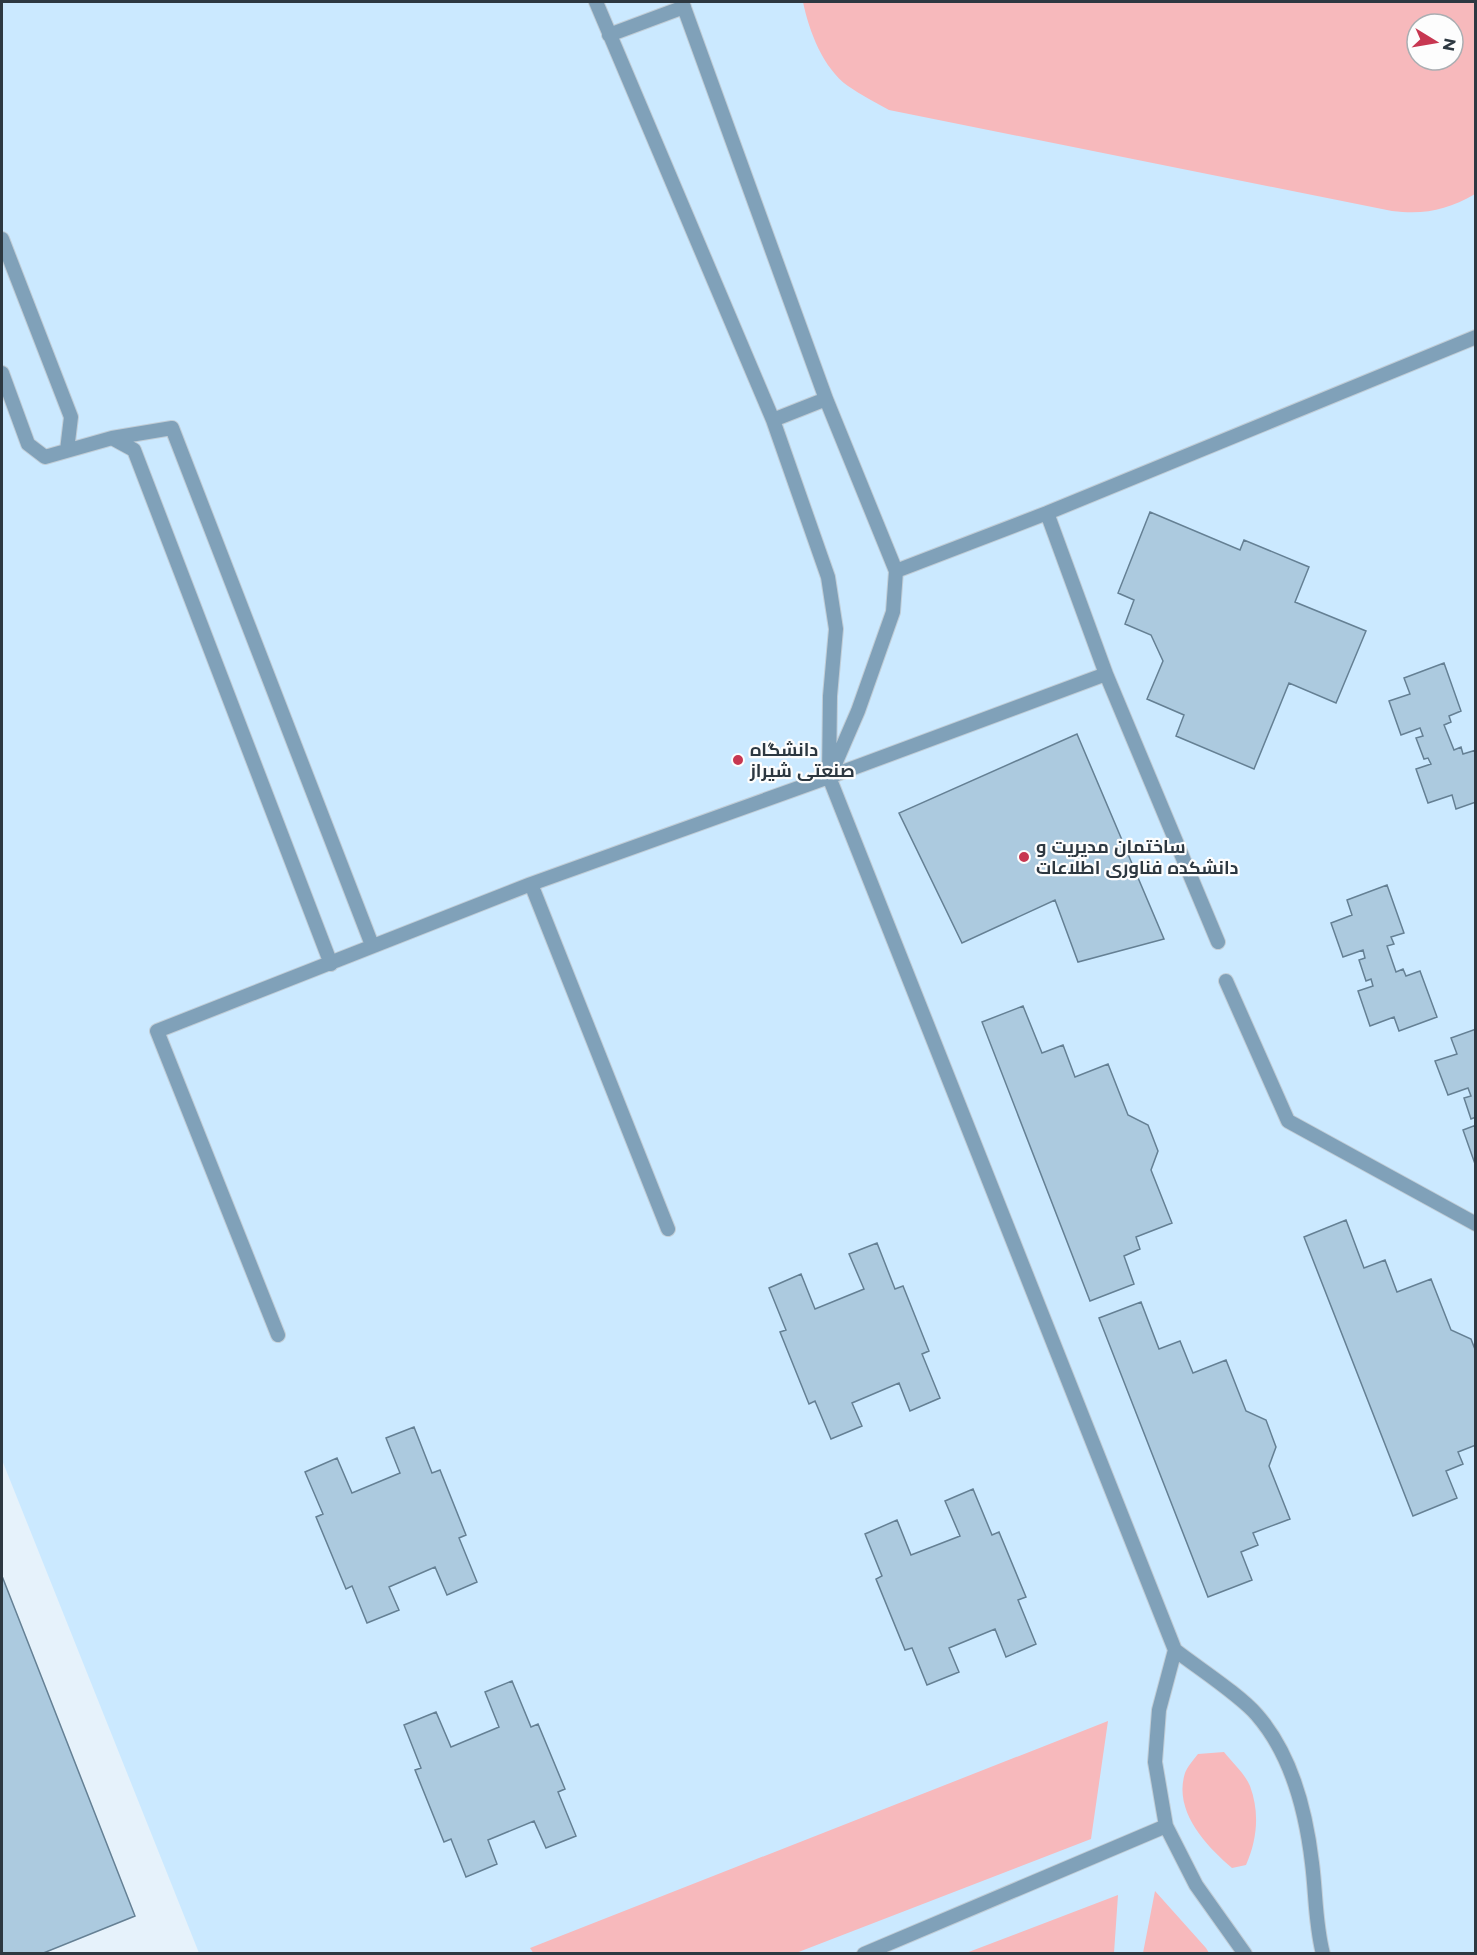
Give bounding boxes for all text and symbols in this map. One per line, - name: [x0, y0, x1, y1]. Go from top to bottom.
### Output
- north arrow: [1405, 12, 1465, 72]
- text: N: [1439, 37, 1460, 53]
- place label: دانشگاه صنعتی شیراز: [749, 739, 855, 782]
- marker: دانشگاه صنعتی شیراز: [731, 753, 745, 767]
- place label: ساختمان مدیریت و دانشکده فناوری اطلاعات: [1036, 836, 1239, 879]
- marker: ساختمان مدیریت و دانشکده فناوری اطلاعات: [1017, 850, 1031, 864]

